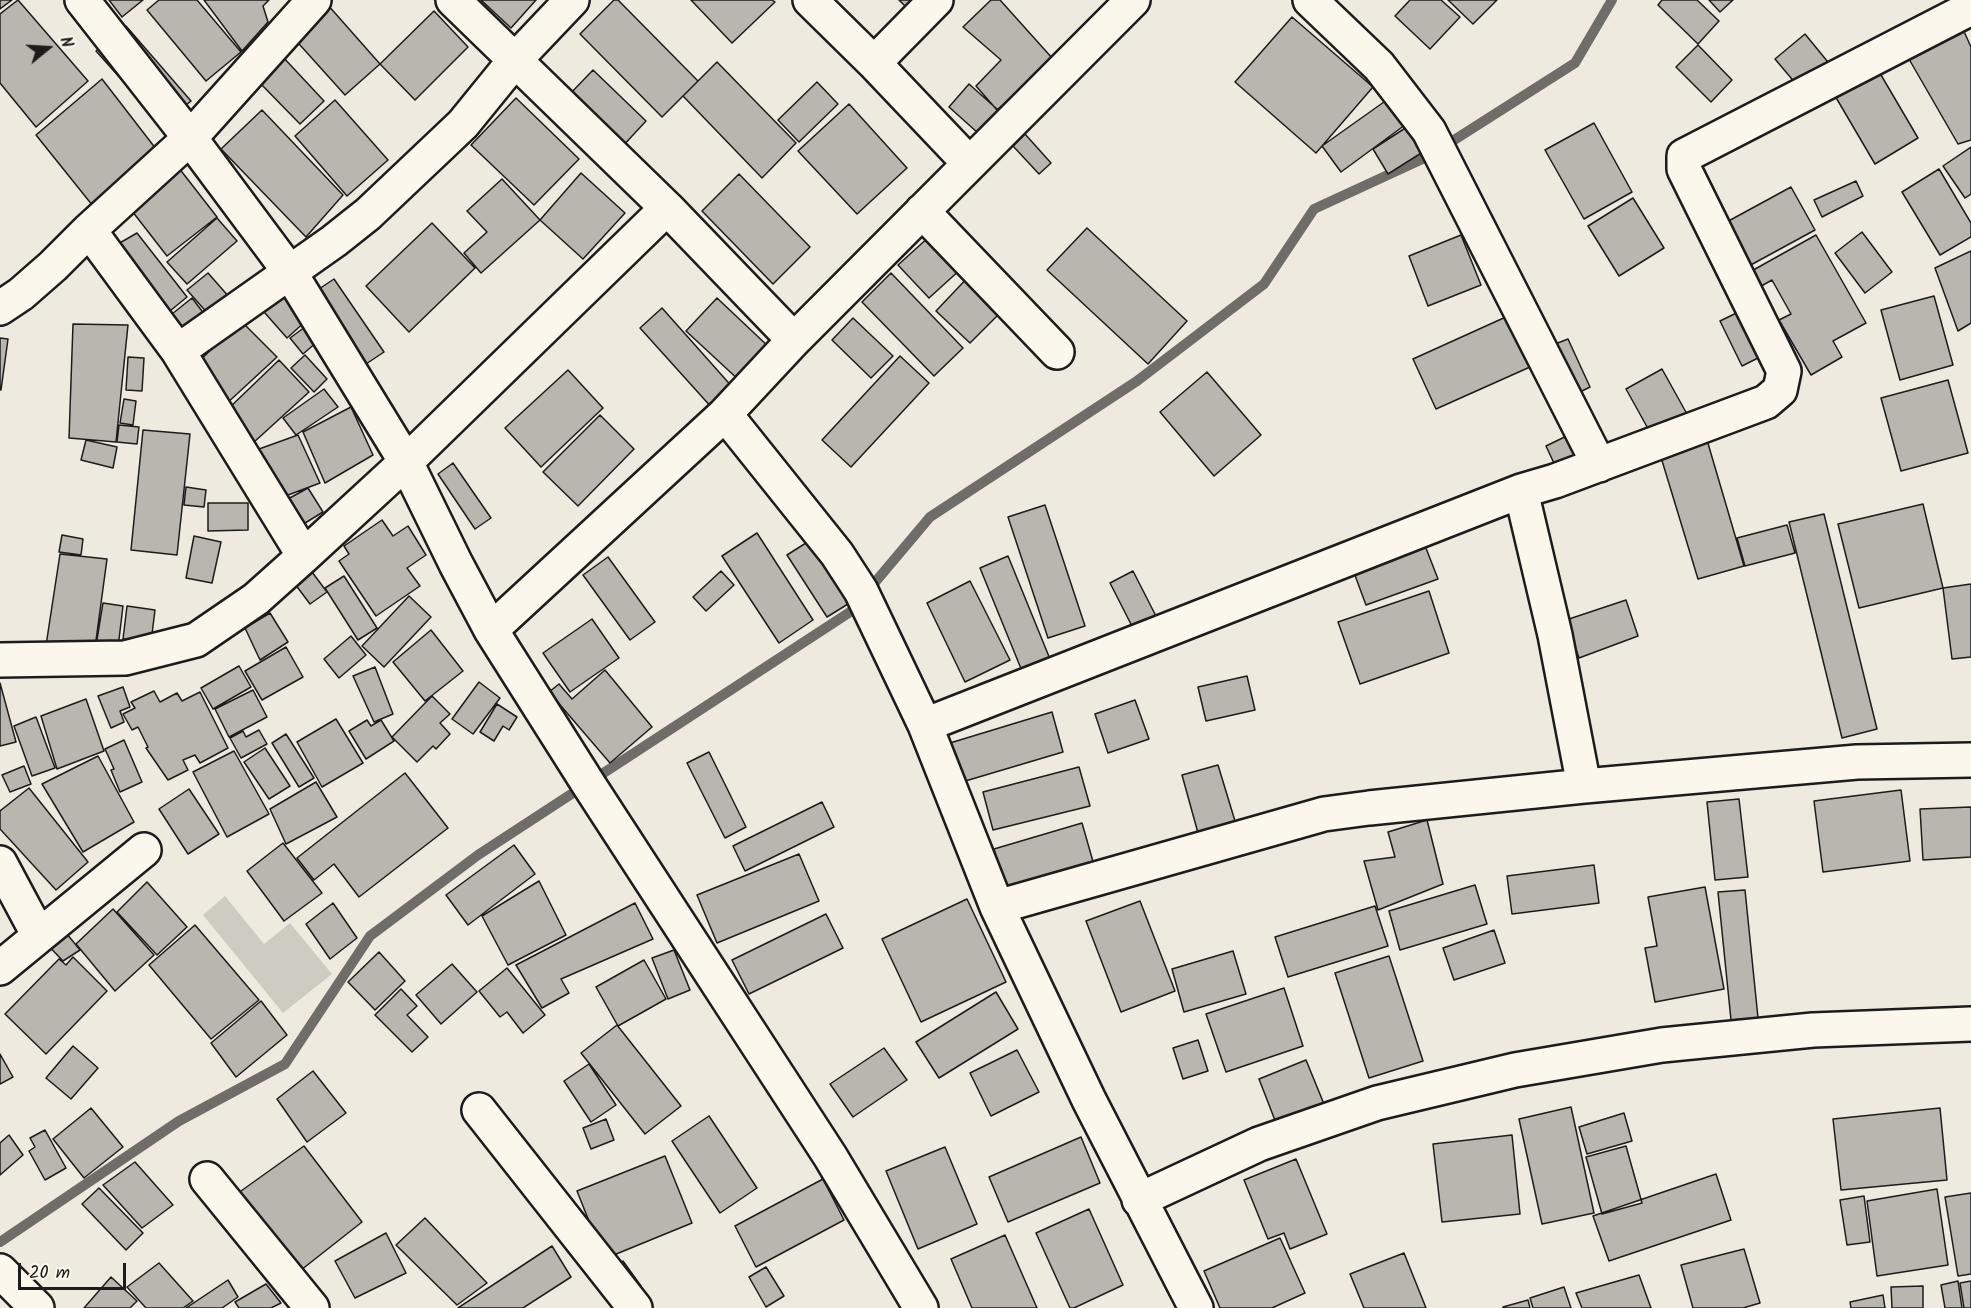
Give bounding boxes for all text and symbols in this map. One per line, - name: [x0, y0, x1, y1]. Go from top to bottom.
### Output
- north arrow: [18, 18, 78, 78]
- text: N: [52, 34, 79, 51]
- scale bar: [21, 1251, 129, 1289]
- text: 20 m: [29, 1259, 70, 1288]

